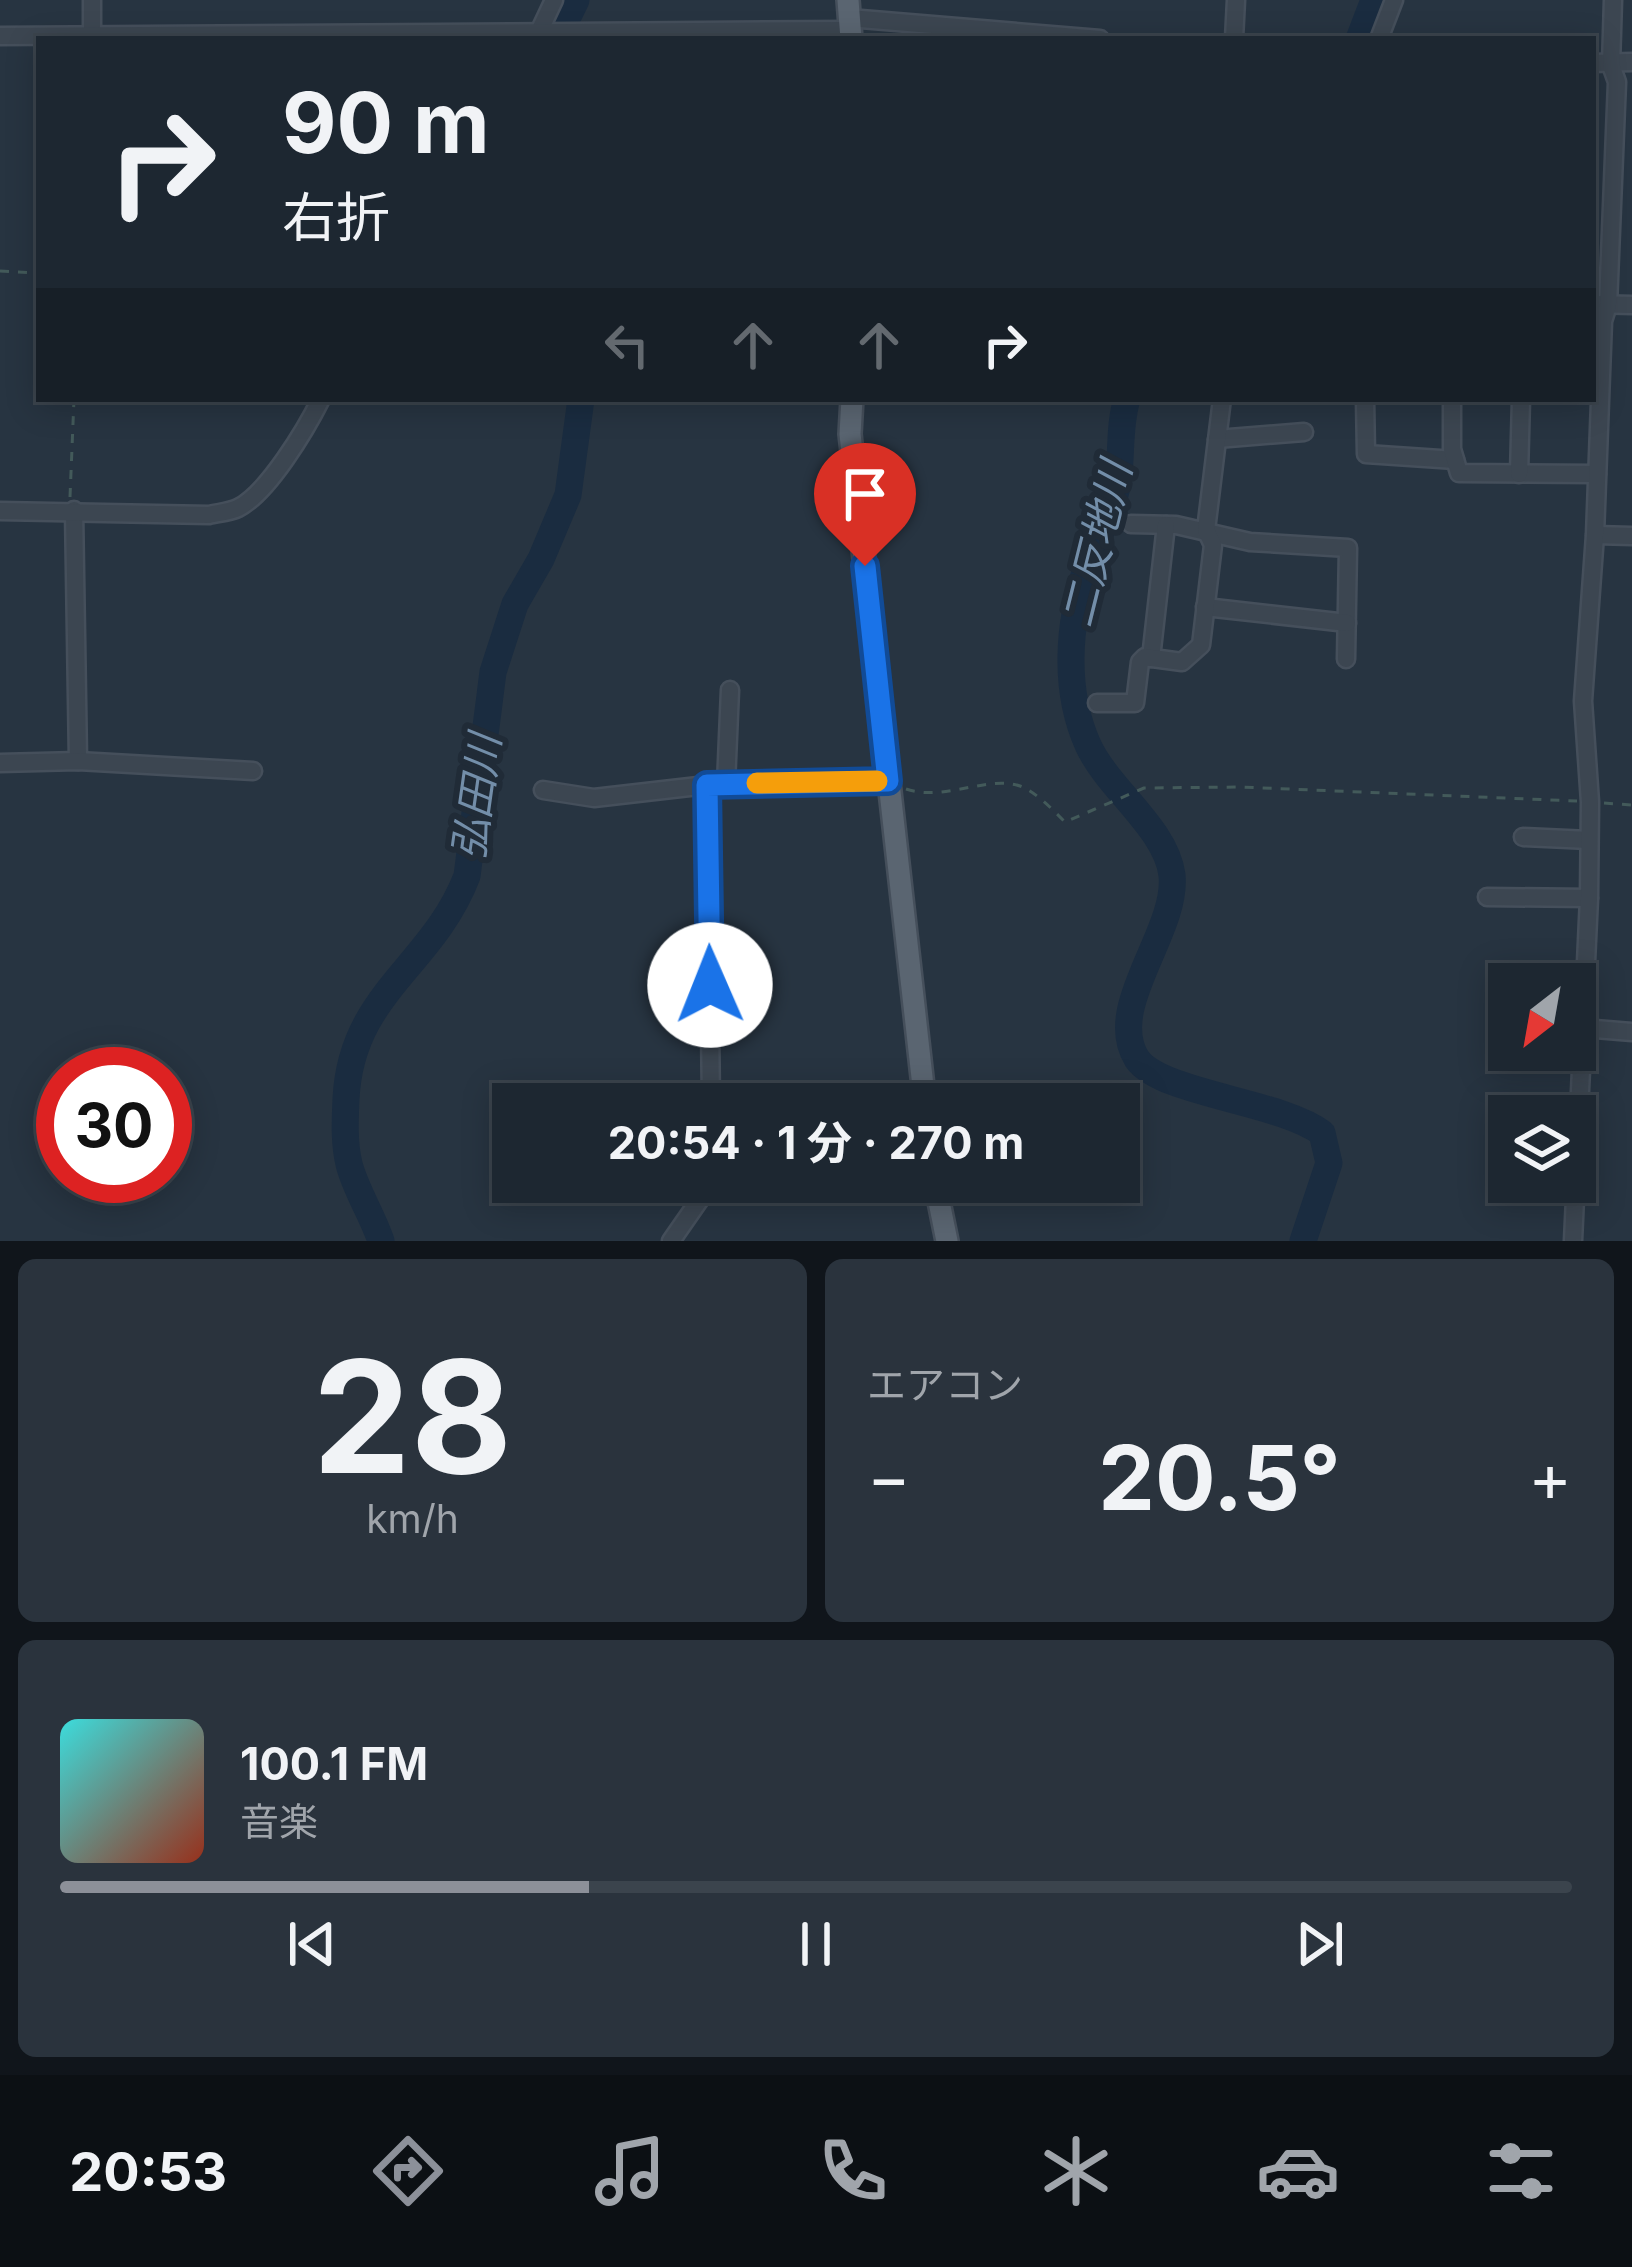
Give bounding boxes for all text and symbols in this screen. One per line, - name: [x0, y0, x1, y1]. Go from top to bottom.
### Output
- text: 90 m: [282, 72, 490, 173]
- icon: right: [84, 84, 240, 240]
- text: 右折: [282, 185, 390, 250]
- icon: left: [594, 312, 660, 378]
- icon: ahead: [720, 312, 786, 378]
- icon: ahead: [846, 312, 912, 378]
- icon: right: [972, 312, 1038, 378]
- pin: [814, 443, 916, 566]
- water label: 二反地川: [1051, 452, 1142, 632]
- icon: arrive: [832, 461, 898, 527]
- water label: 弘田川: [442, 727, 511, 863]
- position arrow: [647, 922, 773, 1048]
- north arrow: [1488, 963, 1596, 1071]
- map controls: [1488, 963, 1596, 1203]
- speed limit sign: 30: [36, 1047, 192, 1203]
- button: layers: [1488, 1095, 1596, 1203]
- text: 20:54 · 1 分 · 270 m: [608, 1115, 1024, 1170]
- text: 28: [313, 1322, 512, 1511]
- text: エアコン: [867, 1361, 1023, 1408]
- text: 20.5°: [1098, 1423, 1341, 1532]
- text: −: [867, 1437, 911, 1517]
- text: +: [1528, 1437, 1572, 1517]
- text: km/h: [366, 1495, 459, 1542]
- text: 100.1 FM: [240, 1736, 428, 1791]
- text: 音楽: [240, 1798, 318, 1845]
- icon: previous: [279, 1911, 345, 1977]
- icon: pause: [783, 1911, 849, 1977]
- icon: next: [1287, 1911, 1353, 1977]
- icon: directions: [366, 2129, 450, 2213]
- icon: music: [588, 2129, 672, 2213]
- icon: phone: [811, 2129, 895, 2213]
- icon: climate: [1034, 2129, 1118, 2213]
- icon: car: [1256, 2129, 1340, 2213]
- icon: filters: [1479, 2129, 1563, 2213]
- text: 20:53: [69, 2139, 227, 2204]

